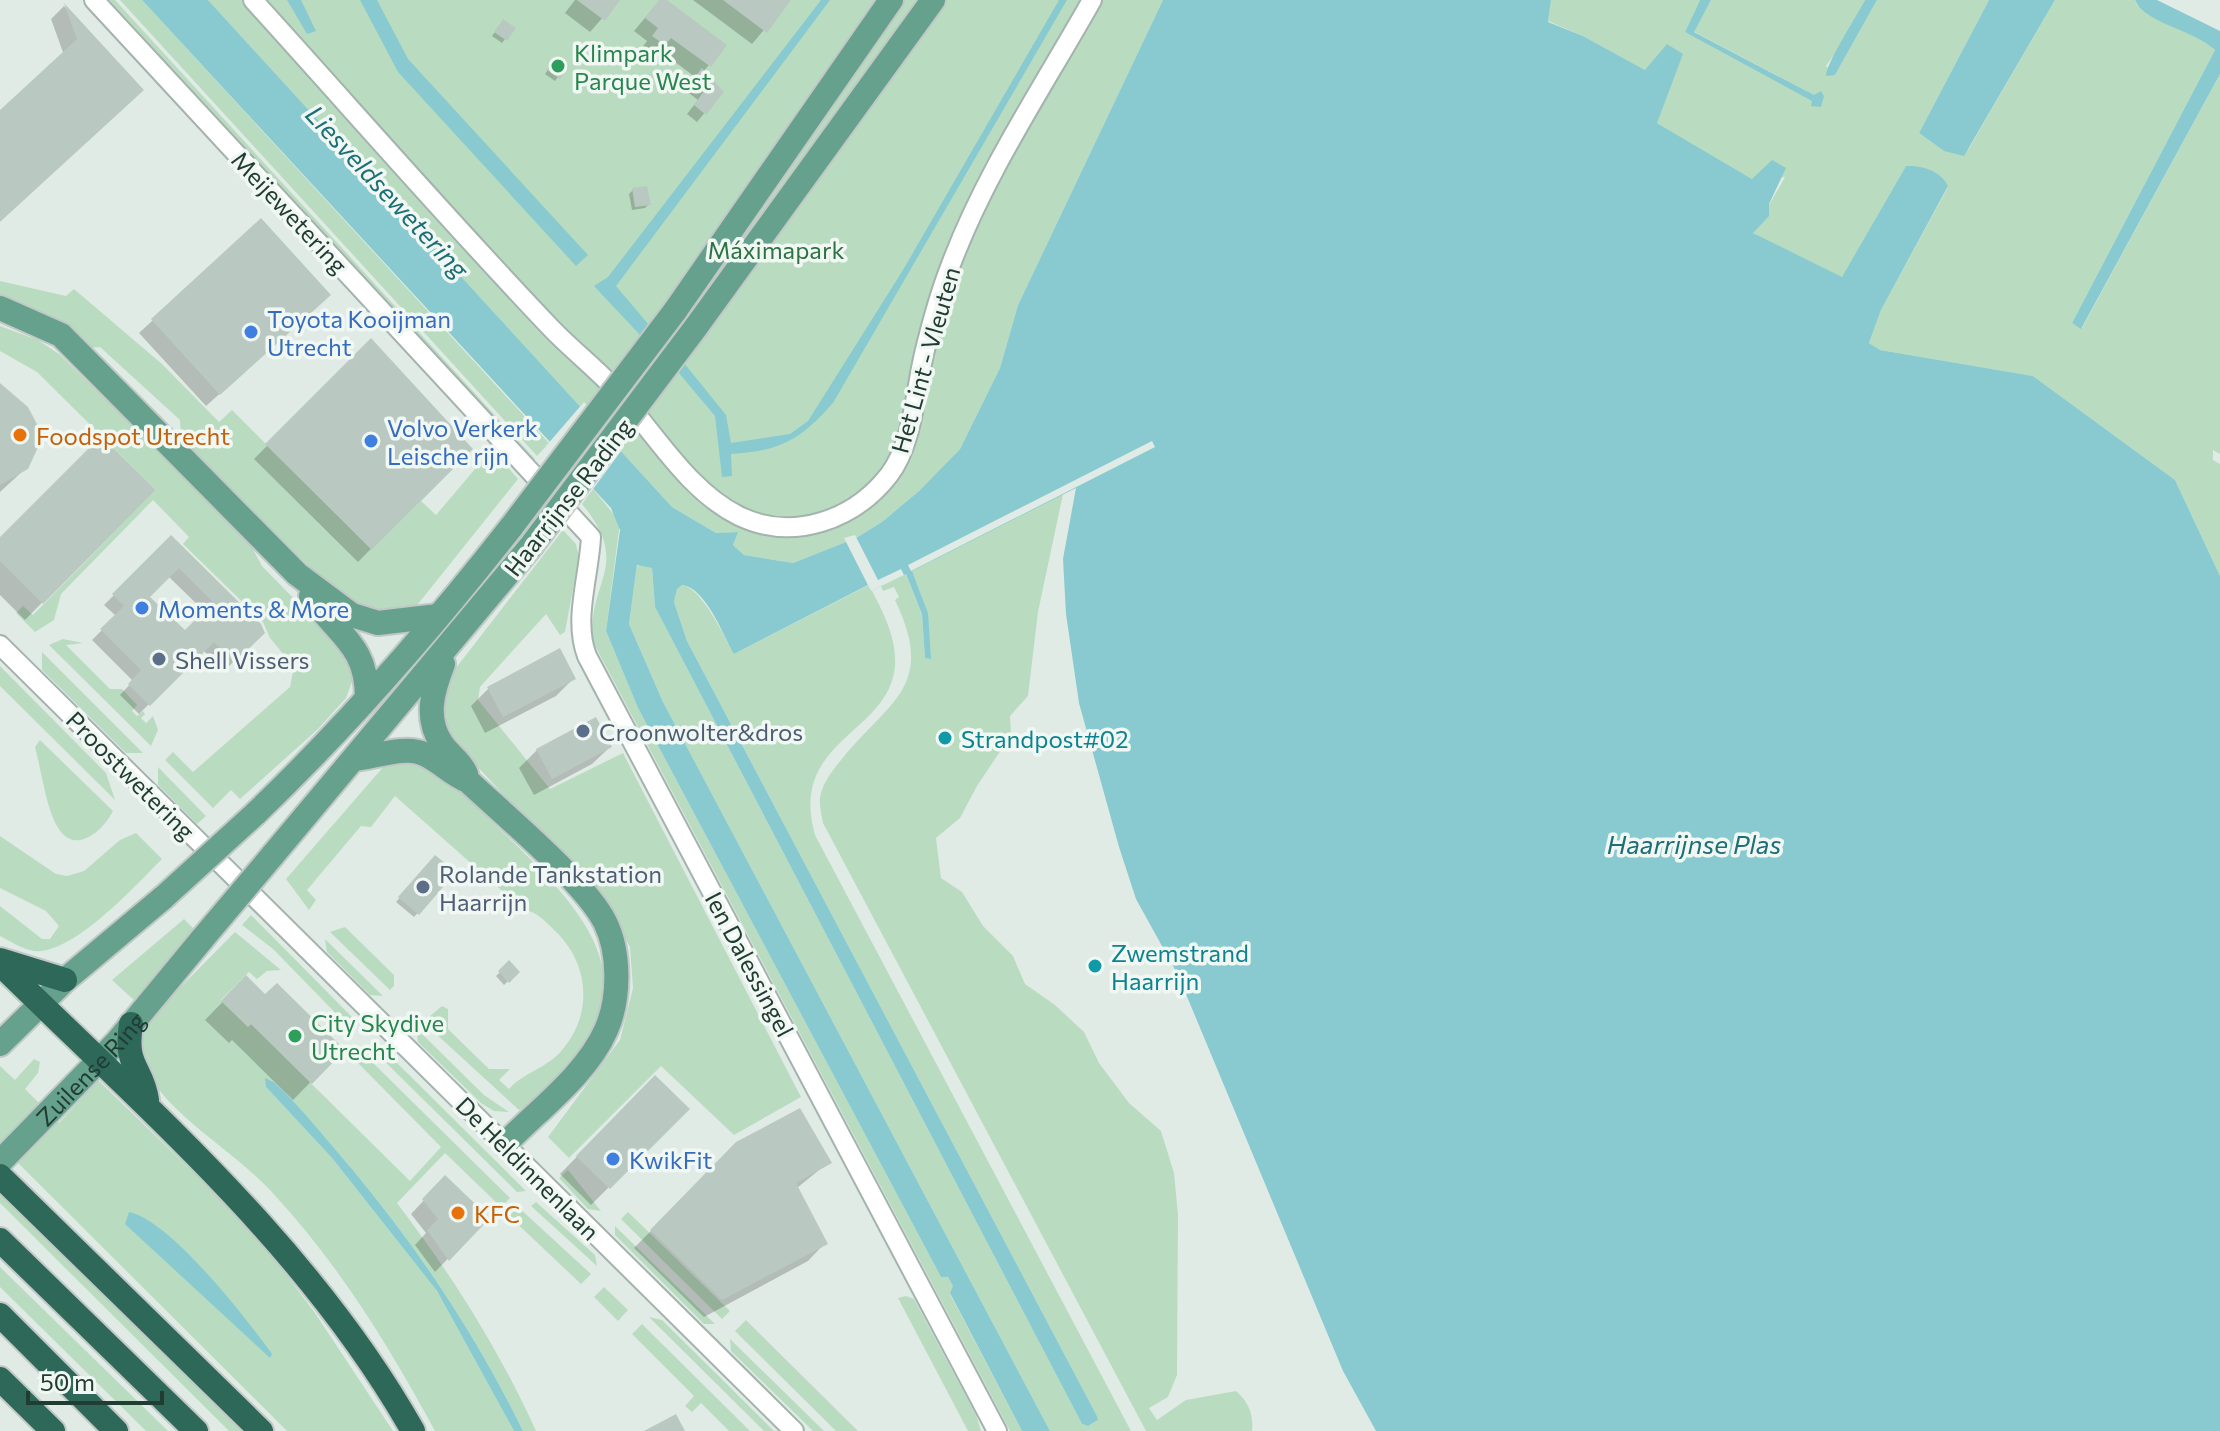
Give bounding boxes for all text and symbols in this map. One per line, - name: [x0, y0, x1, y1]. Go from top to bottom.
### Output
- place label: Klimpark Parque West: [574, 38, 712, 95]
- marker: Klimpark Parque West: [549, 57, 567, 75]
- water label: Liesveldsewetering: [300, 98, 477, 284]
- street label: Meijewetering: [226, 145, 354, 279]
- park label: Máximapark: [708, 235, 844, 264]
- street label: Het Lint - Vleuten: [885, 263, 965, 457]
- place label: Toyota Kooijman Utrecht: [267, 304, 451, 361]
- marker: Toyota Kooijman Utrecht: [242, 323, 260, 341]
- street label: Haarrijnse Rading: [498, 412, 638, 582]
- place label: Volvo Verkerk Leische rijn: [387, 413, 538, 470]
- place label: Foodspot Utrecht: [36, 421, 230, 450]
- marker: Foodspot Utrecht: [11, 426, 29, 444]
- marker: Volvo Verkerk Leische rijn: [362, 432, 380, 450]
- place label: Moments & More: [158, 594, 349, 623]
- marker: Moments & More: [133, 599, 151, 617]
- place label: Shell Vissers: [175, 645, 309, 674]
- marker: Shell Vissers: [150, 650, 168, 668]
- street label: Proostwetering: [61, 705, 201, 845]
- place label: Croonwolter&dros: [599, 717, 803, 746]
- marker: Croonwolter&dros: [574, 722, 592, 740]
- place label: Strandpost#02: [961, 724, 1128, 753]
- marker: Strandpost#02: [936, 729, 954, 747]
- water label: Haarrijnse Plas: [1607, 828, 1781, 859]
- place label: Rolande Tankstation Haarrijn: [439, 859, 662, 916]
- marker: Rolande Tankstation Haarrijn: [414, 878, 432, 896]
- street label: Ien Dalessingel: [700, 887, 800, 1041]
- place label: Zwemstrand Haarrijn: [1111, 938, 1249, 995]
- marker: Zwemstrand Haarrijn: [1086, 957, 1104, 975]
- street label: Zuilense Ring: [30, 1006, 151, 1131]
- place label: City Skydive Utrecht: [311, 1008, 444, 1065]
- marker: City Skydive Utrecht: [286, 1027, 304, 1045]
- street label: De Heldinnenlaan: [450, 1090, 606, 1246]
- place label: KwikFit: [629, 1145, 713, 1174]
- marker: KwikFit: [604, 1150, 622, 1168]
- place label: KFC: [474, 1199, 520, 1228]
- marker: KFC: [449, 1204, 467, 1222]
- scale bar: [28, 1355, 162, 1405]
- text: 50 m: [40, 1367, 95, 1396]

